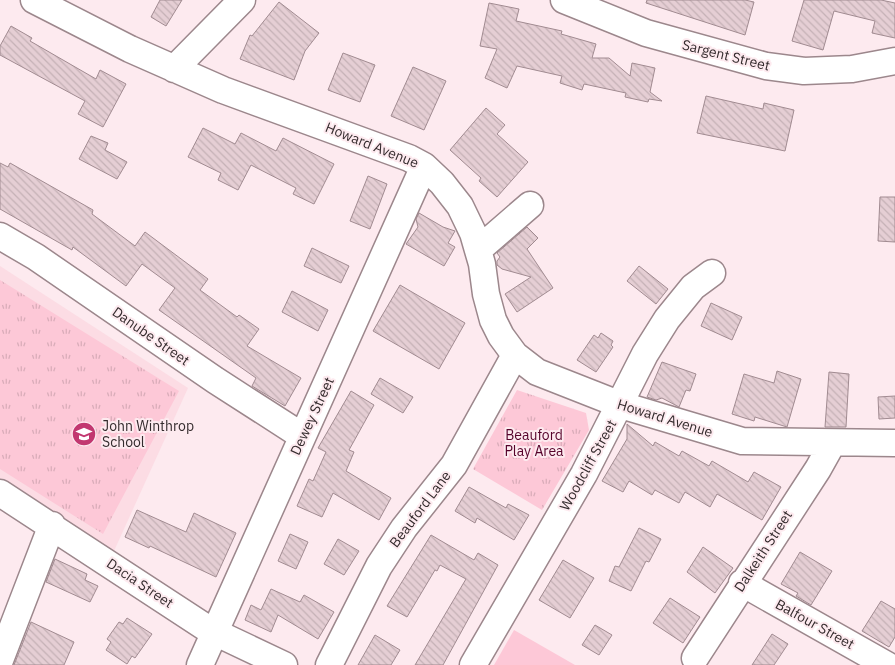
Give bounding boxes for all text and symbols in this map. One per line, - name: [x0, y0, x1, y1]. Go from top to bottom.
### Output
- street label: Sargent Street: [680, 35, 772, 75]
- street label: Howard Avenue: [323, 118, 422, 172]
- street label: Danube Street: [109, 303, 193, 369]
- street label: Dewey Street: [286, 374, 338, 458]
- street label: Howard Avenue: [615, 395, 715, 441]
- street label: Woodcliff Street: [556, 416, 620, 514]
- place label: John Winthrop School: [102, 417, 194, 451]
- school or university icon: John Winthrop School: [71, 421, 97, 447]
- park label: Beauford Play Area: [504, 426, 564, 460]
- street label: Beauford Lane: [385, 467, 455, 551]
- street label: Dalkeith Street: [730, 507, 796, 595]
- street label: Dacia Street: [103, 554, 177, 612]
- street label: Balfour Street: [772, 595, 858, 653]

